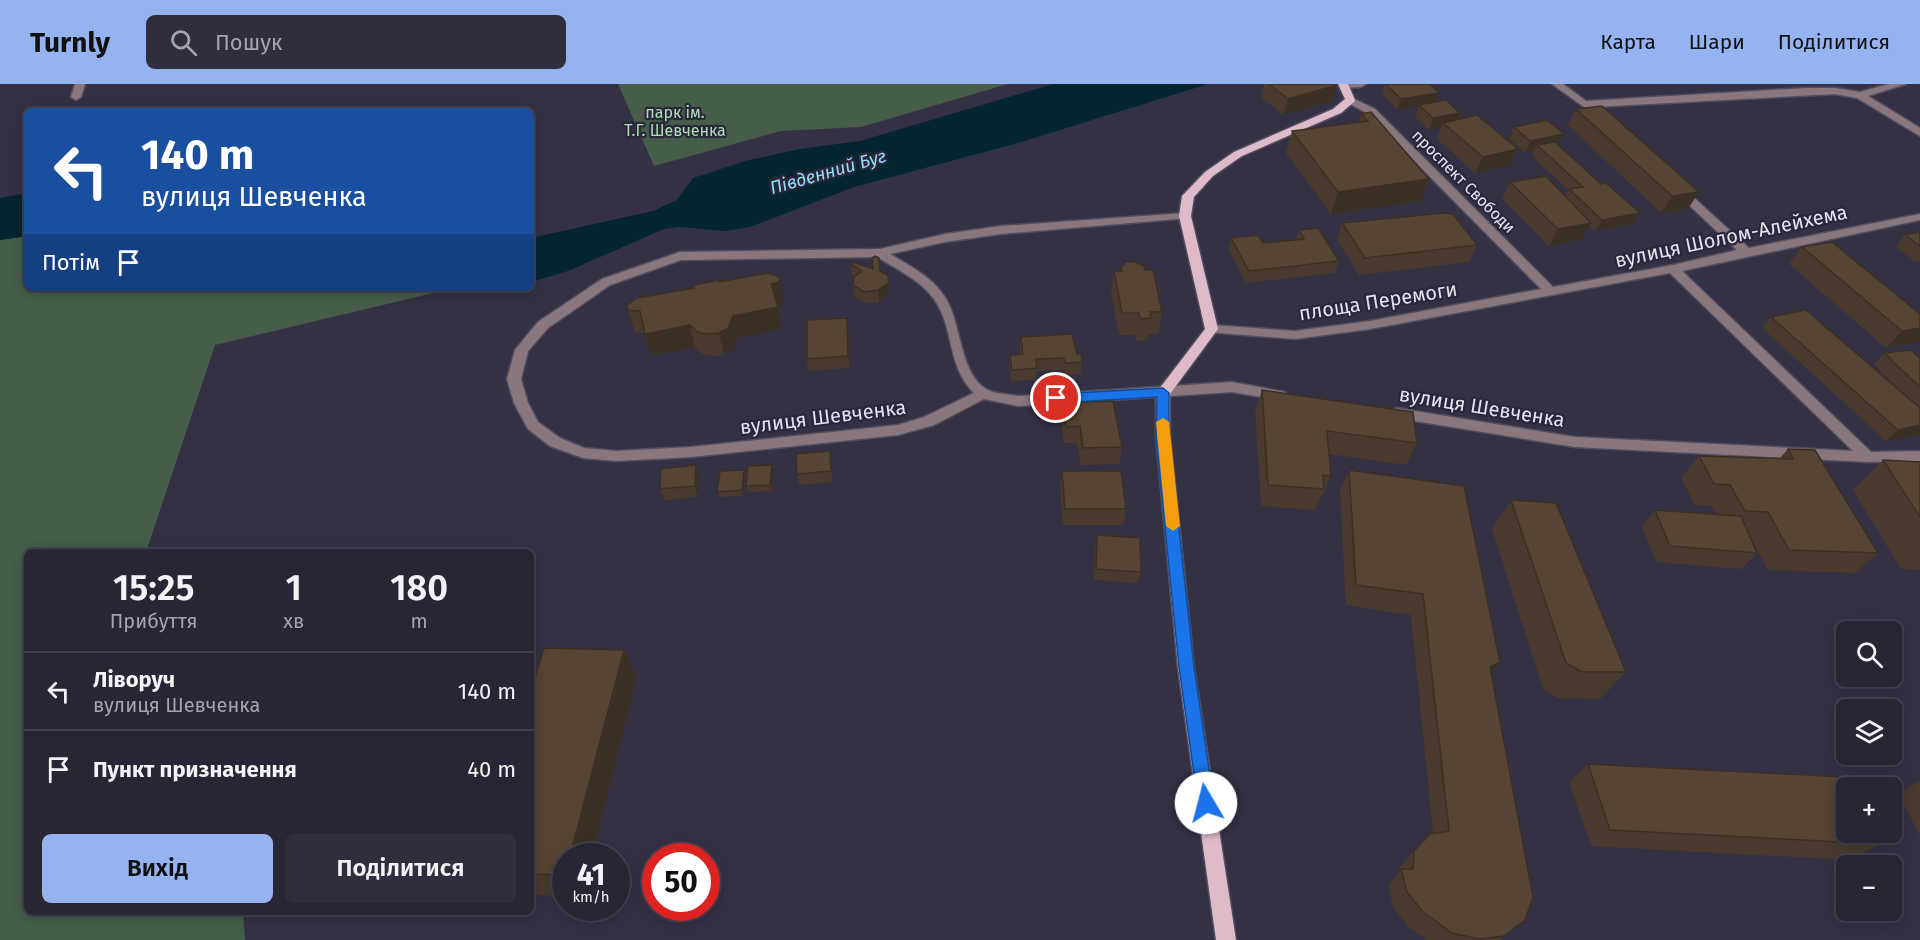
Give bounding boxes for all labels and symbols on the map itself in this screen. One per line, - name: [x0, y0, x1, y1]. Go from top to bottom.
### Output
- park label: парк ім. Т.Г. Шевченка: [624, 103, 726, 140]
- street label: проспект Свободи: [1408, 126, 1519, 237]
- water label: Південний Буг: [767, 145, 889, 199]
- street label: вулиця Шолом-Алейхема: [1612, 200, 1850, 272]
- street label: площа Перемоги: [1297, 277, 1459, 325]
- pin: [1030, 372, 1081, 423]
- street label: вулиця Шевченка: [1398, 382, 1566, 432]
- street label: вулиця Шевченка: [739, 395, 907, 439]
- position arrow: [1174, 771, 1238, 835]
- speed limit sign: 50: [642, 843, 720, 921]

